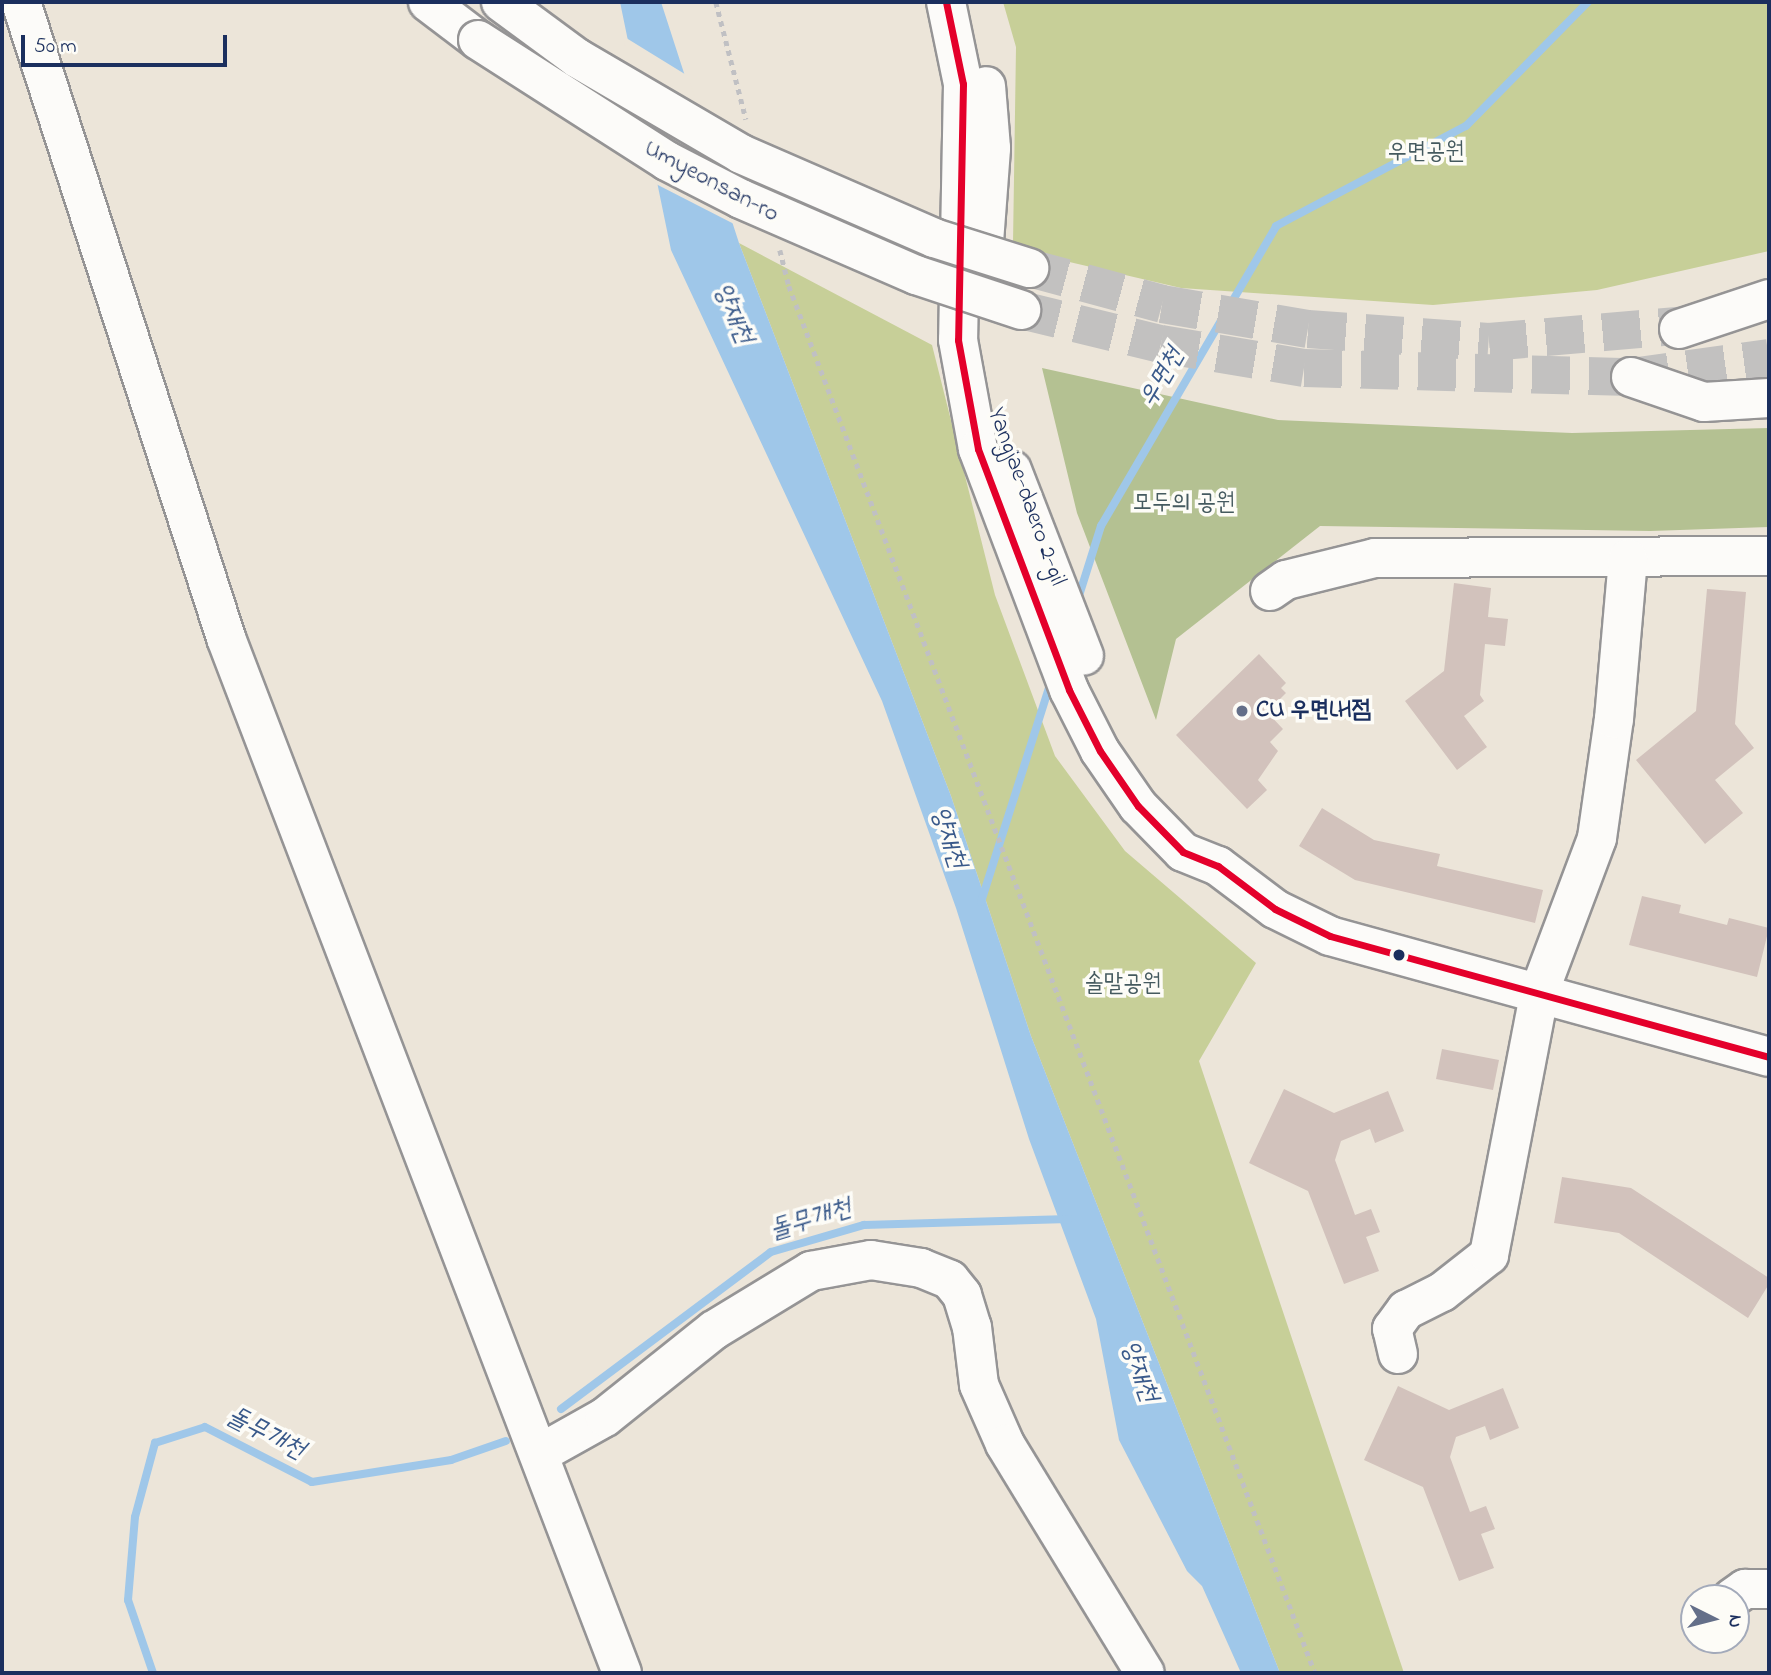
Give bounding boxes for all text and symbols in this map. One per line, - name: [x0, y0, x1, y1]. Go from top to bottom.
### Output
- scale bar: [24, 21, 231, 65]
- text: 50 m: [34, 32, 77, 62]
- street label: Umyeonsan-ro: [639, 135, 783, 229]
- park label: 우면공원: [1387, 139, 1465, 167]
- water label: 양재천: [705, 279, 759, 349]
- water label: 우면천: [1134, 343, 1192, 413]
- street label: Yangjae-daero 2-gil: [980, 404, 1072, 590]
- park label: 모두의 공원: [1133, 490, 1235, 518]
- place label: CU 우면LH점: [1256, 697, 1371, 725]
- marker: CU 우면LH점: [1234, 703, 1250, 719]
- water label: 양재천: [922, 803, 972, 873]
- unlabelled marker: [1392, 948, 1406, 962]
- park label: 솔말공원: [1084, 971, 1162, 999]
- water label: 돌무개천: [766, 1194, 856, 1248]
- water label: 양재천: [1113, 1337, 1163, 1407]
- water label: 돌무개천: [221, 1402, 309, 1468]
- north arrow: [1680, 1584, 1750, 1654]
- text: N: [1720, 1613, 1748, 1629]

